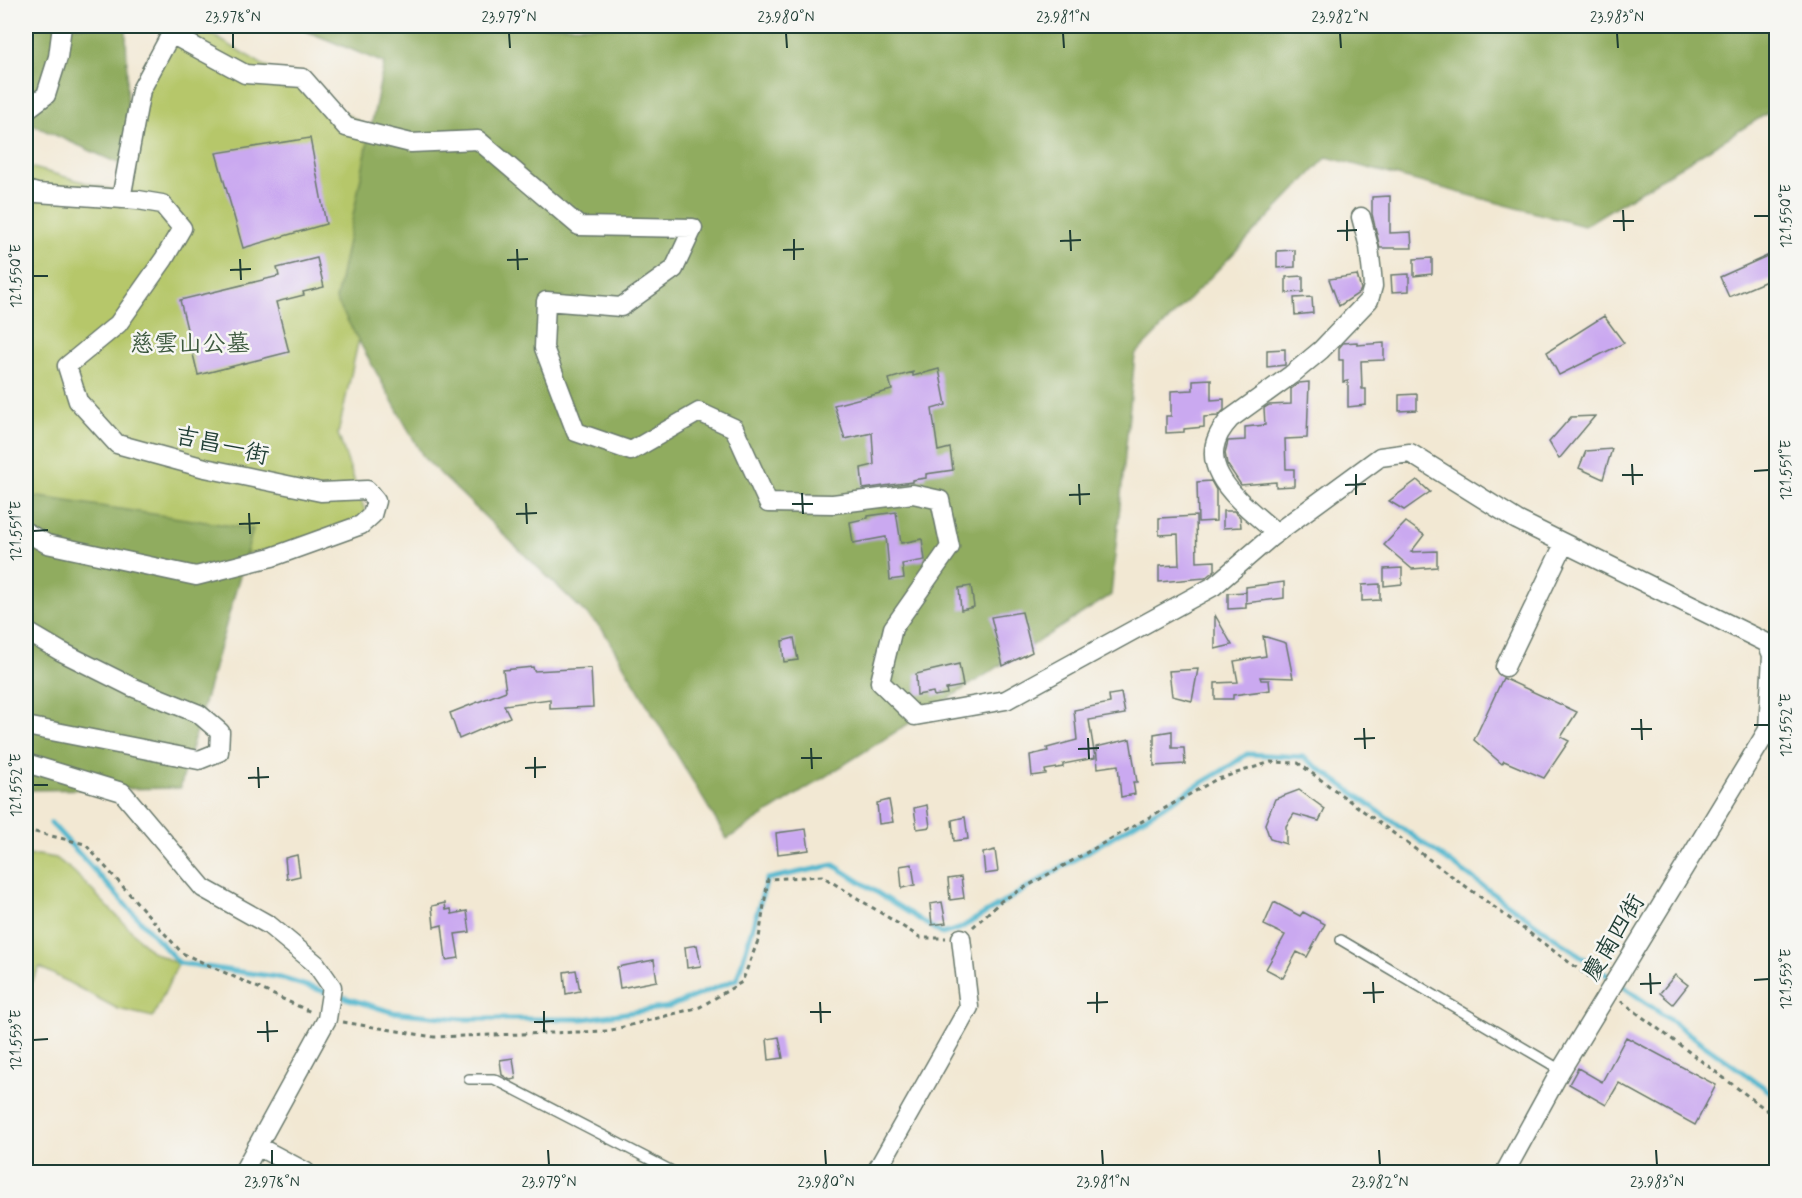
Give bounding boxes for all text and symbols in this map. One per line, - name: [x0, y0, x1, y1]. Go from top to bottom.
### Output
- text: 23.978°N: [205, 8, 261, 28]
- text: 23.979°N: [481, 8, 537, 28]
- text: 23.980°N: [758, 8, 814, 28]
- text: 23.981°N: [1036, 8, 1090, 28]
- text: 23.982°N: [1312, 8, 1368, 28]
- text: 23.983°N: [1590, 8, 1644, 28]
- text: 121.550°E: [1777, 184, 1797, 248]
- text: 121.550°E: [7, 244, 27, 308]
- park label: 慈雲山公墓: [130, 329, 250, 360]
- street label: 吉昌一街: [171, 421, 272, 472]
- text: 121.551°E: [1777, 439, 1797, 500]
- text: 121.551°E: [7, 500, 27, 561]
- text: 121.552°E: [1777, 693, 1797, 757]
- text: 121.552°E: [7, 753, 27, 817]
- street label: 慶南四街: [1576, 889, 1652, 987]
- text: 121.553°E: [1777, 948, 1797, 1009]
- text: 121.553°E: [7, 1009, 27, 1070]
- text: 23.978°N: [244, 1173, 300, 1193]
- text: 23.979°N: [521, 1173, 577, 1193]
- text: 23.980°N: [798, 1173, 854, 1193]
- text: 23.981°N: [1076, 1173, 1130, 1193]
- text: 23.982°N: [1352, 1173, 1408, 1193]
- text: 23.983°N: [1630, 1173, 1684, 1193]

